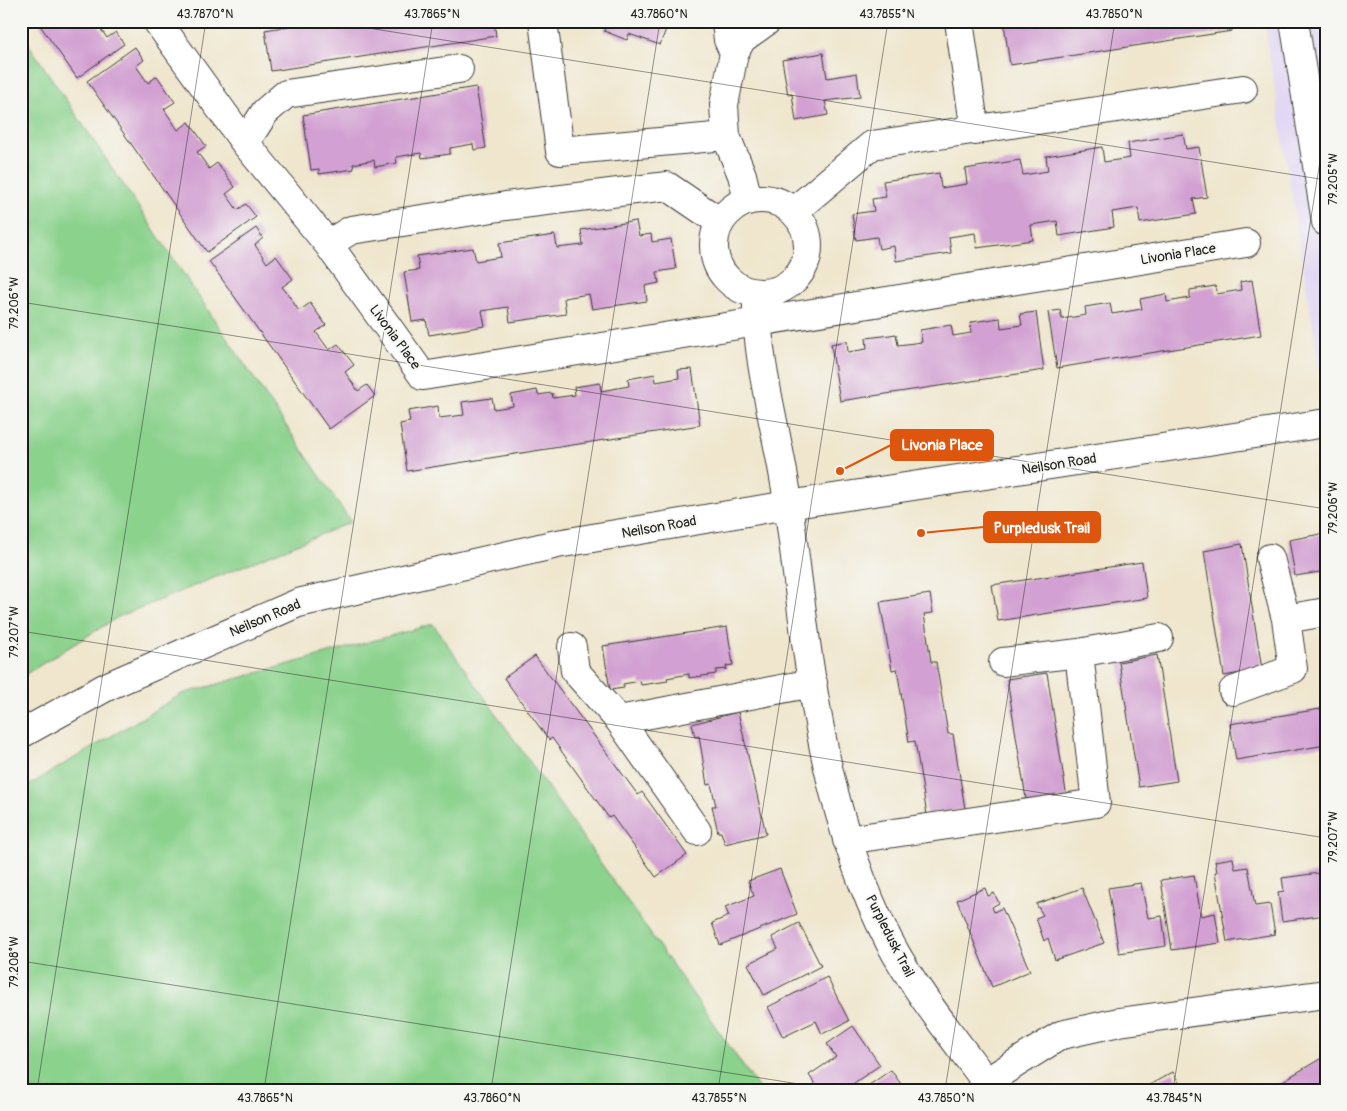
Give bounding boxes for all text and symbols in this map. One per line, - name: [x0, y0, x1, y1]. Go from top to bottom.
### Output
- text: 43.7870°N: [177, 7, 233, 22]
- text: 43.7865°N: [404, 7, 460, 22]
- text: 43.7860°N: [630, 7, 688, 22]
- text: 43.7855°N: [859, 7, 915, 22]
- text: 43.7850°N: [1086, 7, 1142, 22]
- text: 79.205°W: [1326, 153, 1341, 205]
- street label: Livonia Place: [1139, 240, 1217, 268]
- text: 79.206°W: [7, 277, 22, 329]
- street label: Livonia Place: [366, 301, 424, 373]
- callout: Livonia Place: [891, 430, 993, 460]
- text: Livonia Place: [901, 436, 983, 455]
- street label: Neilson Road: [1020, 450, 1098, 478]
- text: 79.206°W: [1326, 482, 1341, 534]
- street label: Neilson Road: [620, 512, 698, 542]
- callout: Purpledusk Trail: [984, 512, 1100, 542]
- text: Purpledusk Trail: [994, 519, 1090, 538]
- street label: Neilson Road: [227, 595, 303, 641]
- text: 79.207°W: [7, 606, 22, 658]
- text: 79.207°W: [1326, 811, 1341, 863]
- street label: Purpledusk Trail: [862, 892, 918, 980]
- text: 79.208°W: [7, 936, 22, 988]
- text: 43.7865°N: [237, 1091, 293, 1106]
- text: 43.7860°N: [463, 1091, 521, 1106]
- text: 43.7855°N: [691, 1091, 747, 1106]
- text: 43.7850°N: [918, 1091, 974, 1106]
- text: 43.7845°N: [1146, 1091, 1202, 1106]

